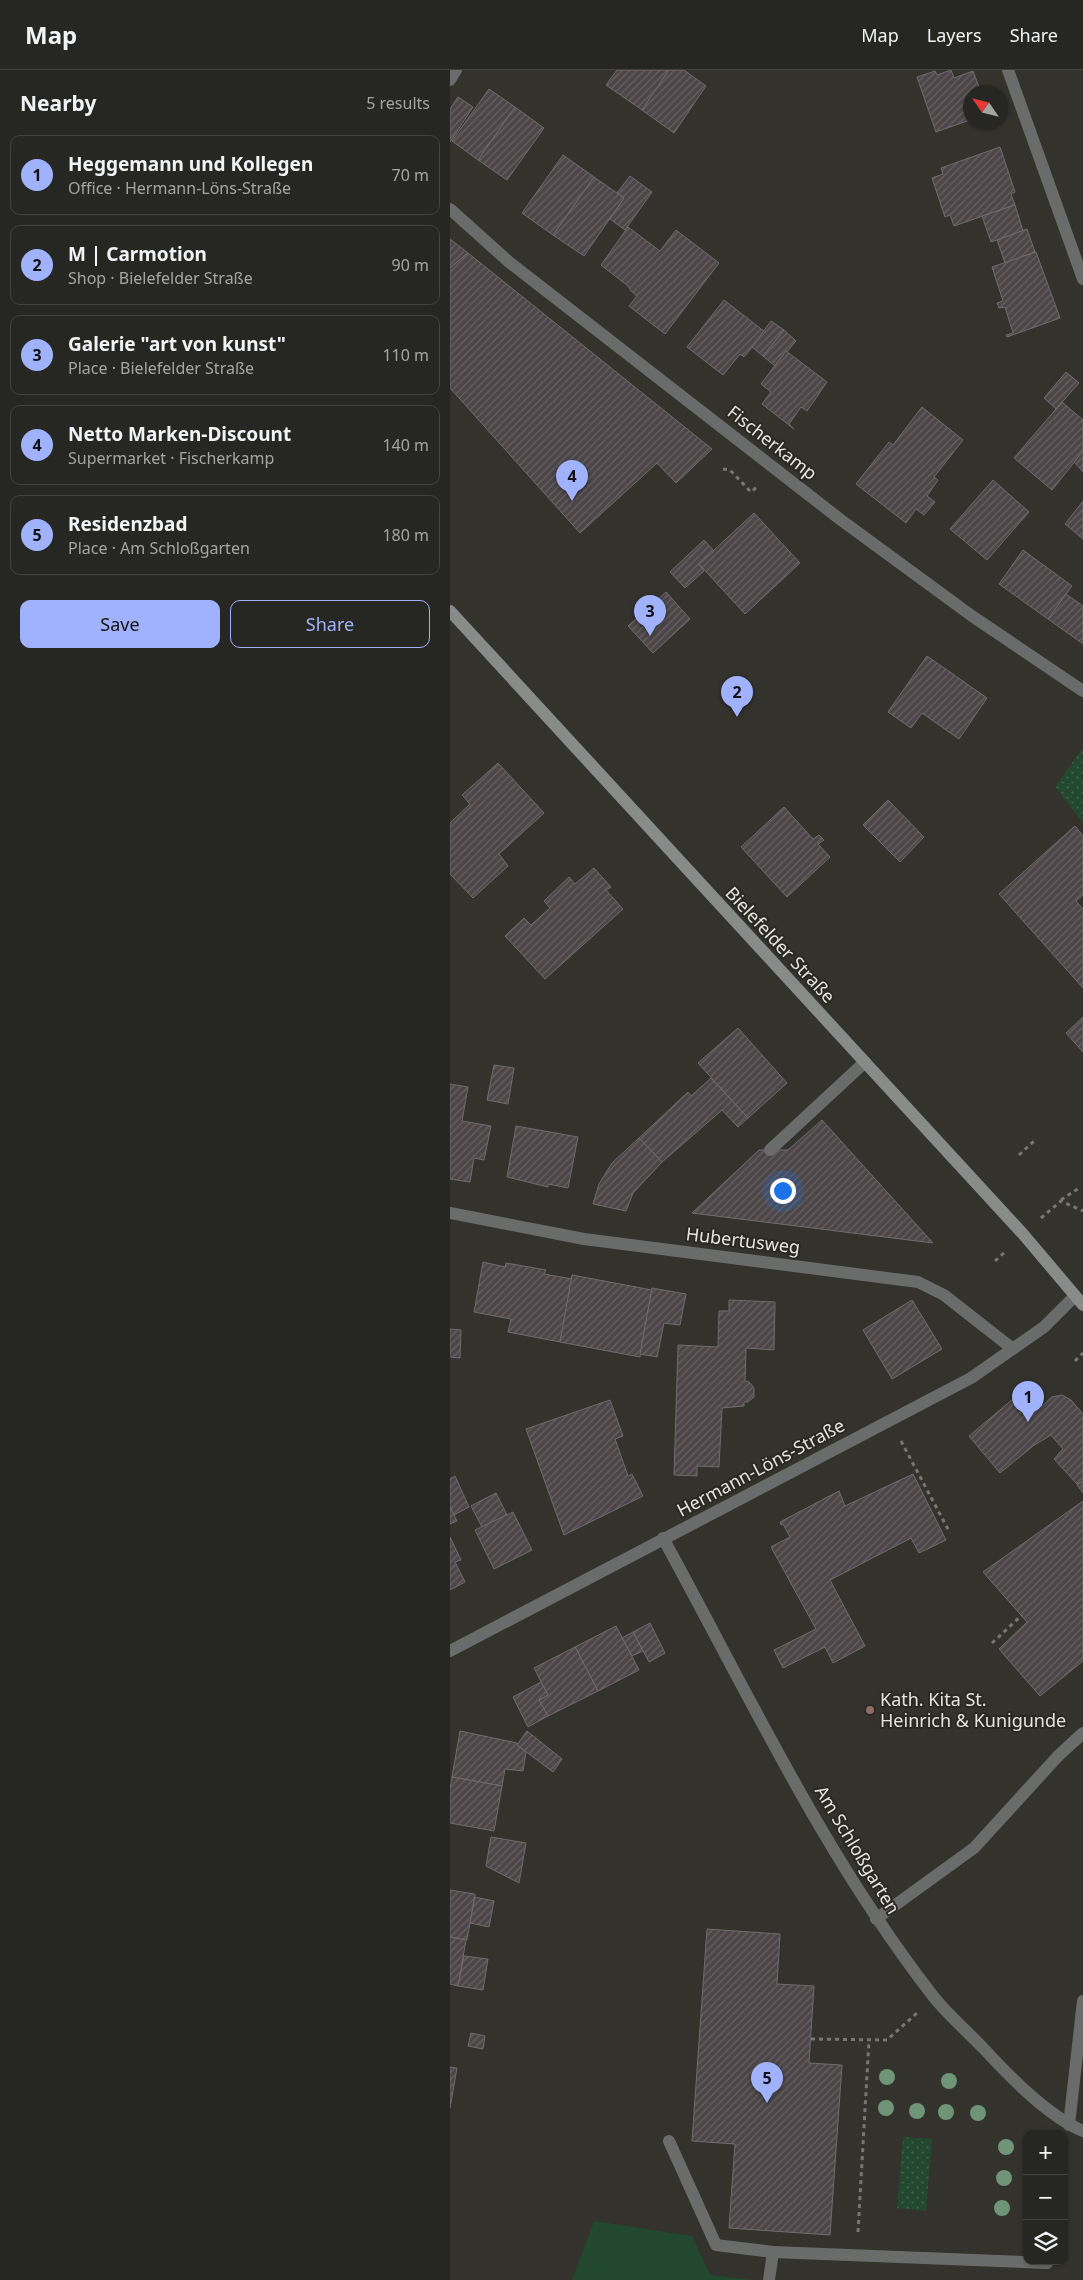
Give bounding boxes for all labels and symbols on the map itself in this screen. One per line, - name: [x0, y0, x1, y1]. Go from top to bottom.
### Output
- north arrow: [963, 85, 1008, 130]
- street label: Fischerkamp: [723, 400, 822, 485]
- pin: 4: [556, 460, 588, 501]
- pin: 3: [634, 595, 666, 636]
- pin: 2: [721, 676, 753, 717]
- street label: Bielefelder Straße: [721, 881, 841, 1008]
- your location: [770, 1178, 796, 1204]
- street label: Hubertusweg: [685, 1221, 802, 1259]
- pin: 1: [1012, 1381, 1044, 1422]
- street label: Hermann-Löns-Straße: [672, 1413, 849, 1522]
- place label: Kath. Kita St. Heinrich & Kunigunde: [880, 1687, 1066, 1732]
- marker: Kath. Kita St. Heinrich & Kunigunde: [864, 1704, 876, 1716]
- street label: Am Schloßgarten: [810, 1781, 906, 1918]
- pin: 5: [751, 2062, 783, 2103]

